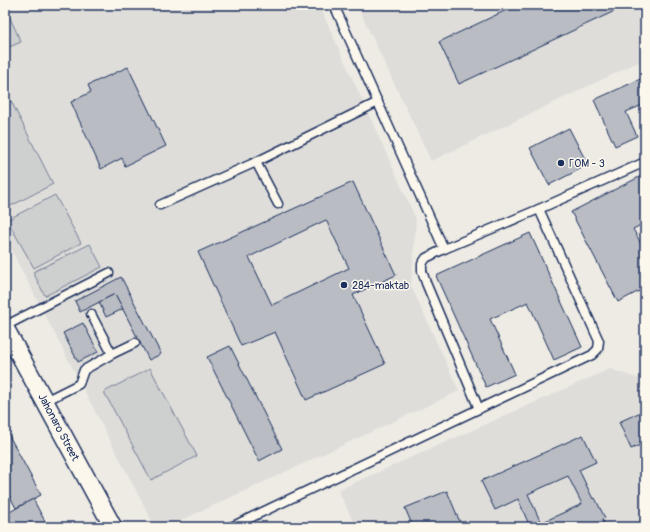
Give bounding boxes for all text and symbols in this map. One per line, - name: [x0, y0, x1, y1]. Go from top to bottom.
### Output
- place label: ГОМ - 3: [569, 157, 605, 170]
- marker: ГОМ - 3: [556, 158, 566, 168]
- place label: 284-maktab: [352, 279, 409, 292]
- marker: 284-maktab: [339, 280, 349, 290]
- street label: Jahonaro Street: [35, 391, 82, 464]

